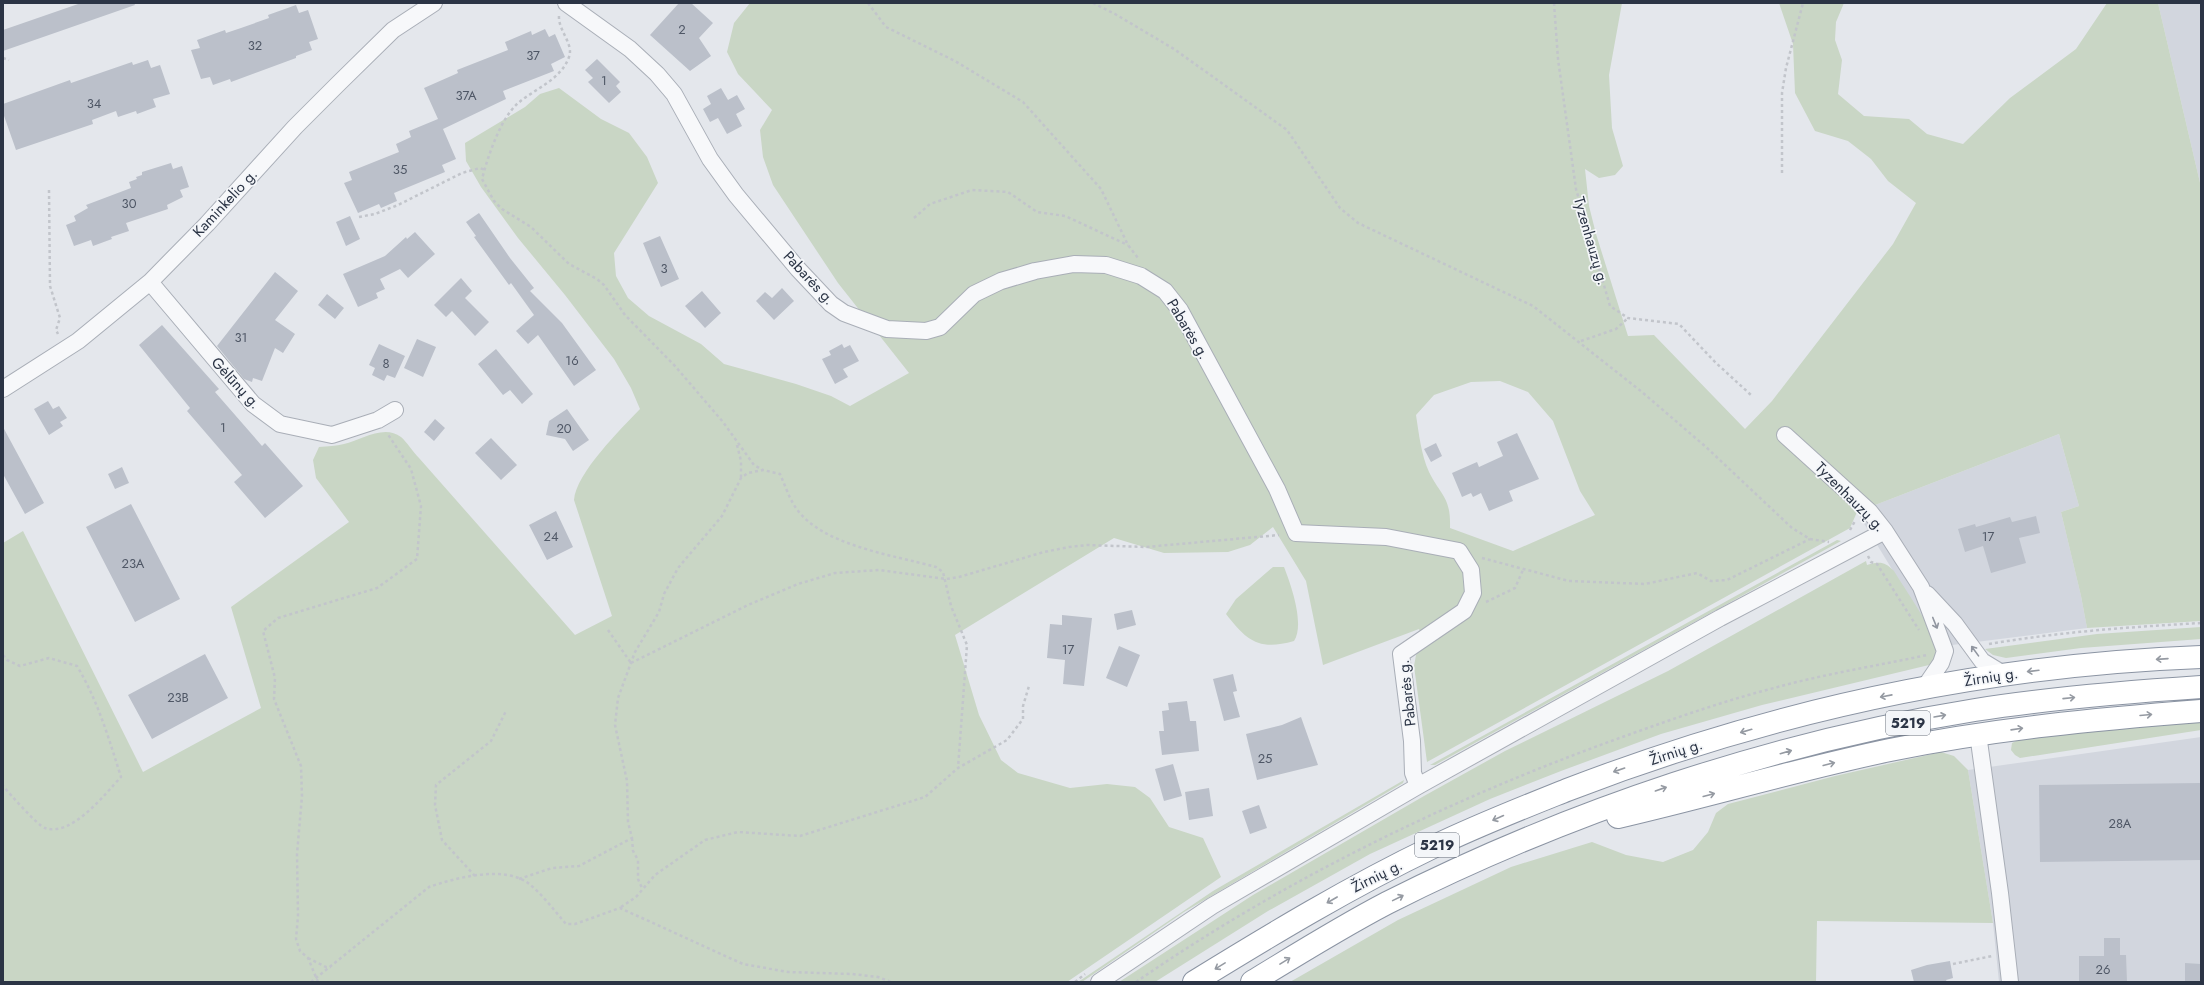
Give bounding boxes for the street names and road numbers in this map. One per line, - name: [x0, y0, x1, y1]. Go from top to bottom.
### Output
- street label: Kaminkelio g.: [188, 164, 262, 242]
- street label: Tyzenhauzų g.: [1568, 194, 1614, 288]
- street label: Pabarės g.: [778, 246, 840, 310]
- street label: Pabarės g.: [1161, 295, 1215, 363]
- street label: Gėlūnų g.: [206, 352, 266, 414]
- street label: Tyzenhauzų g.: [1810, 457, 1890, 537]
- street label: Pabarės g.: [1393, 659, 1421, 727]
- street label: Žirnių g.: [1962, 662, 2020, 692]
- road number: 5219: [1886, 711, 1930, 735]
- street label: Žirnių g.: [1647, 733, 1705, 771]
- road number: 5219: [1415, 833, 1459, 857]
- street label: Žirnių g.: [1348, 854, 1406, 898]

